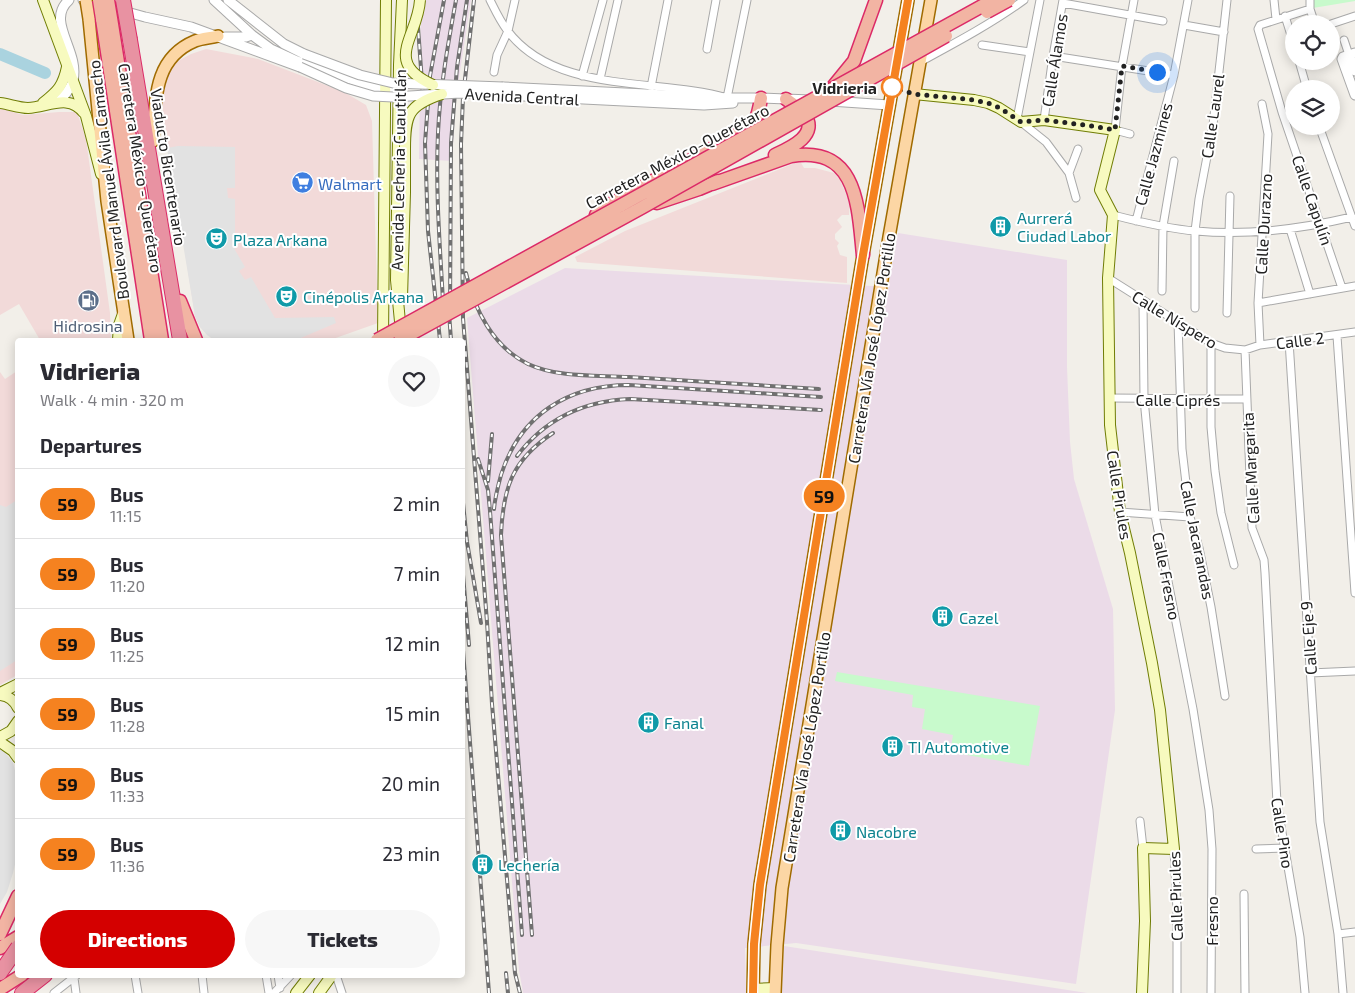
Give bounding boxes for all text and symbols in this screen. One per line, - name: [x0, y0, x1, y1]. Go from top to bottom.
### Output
- street label: Calle Álamos: [1037, 12, 1071, 108]
- map controls: [1285, 15, 1340, 135]
- button: locate: [1285, 15, 1340, 70]
- street label: Boulevard Manuel Ávila Camacho: [84, 59, 132, 301]
- your location: [1145, 60, 1170, 85]
- street label: Carretera México - Querétaro: [114, 62, 167, 274]
- street label: Avenida Lecheria Cuautitlán: [387, 69, 409, 271]
- street label: Calle Laurel: [1197, 72, 1227, 160]
- marker: Vidrieria: [881, 76, 903, 98]
- place label: Vidrieria: [812, 78, 877, 97]
- button: layers: [1285, 80, 1340, 135]
- street label: Avenida Central: [464, 84, 580, 108]
- street label: Viaducto Bicentenario: [147, 87, 191, 247]
- street label: Carretera México-Querétaro: [582, 99, 772, 213]
- street label: Calle Jazmines: [1130, 101, 1176, 207]
- street label: Calle Capulín: [1289, 153, 1337, 247]
- supermarket icon: Walmart: [290, 171, 314, 195]
- street label: Calle Durazno: [1251, 173, 1275, 275]
- place label: Walmart: [318, 174, 382, 193]
- place label: Aurrerá Ciudad Labor: [1017, 208, 1112, 245]
- building icon: Aurrerá Ciudad Labor: [989, 214, 1013, 238]
- theatre icon: Plaza Arkana: [205, 227, 229, 251]
- place label: Plaza Arkana: [233, 230, 327, 249]
- street label: Carretera Vía José López Portillo: [843, 231, 899, 465]
- theatre icon: Cinépolis Arkana: [275, 284, 299, 308]
- street label: Calle Níspero: [1129, 286, 1221, 352]
- place label: Cinépolis Arkana: [303, 287, 424, 306]
- fuel station icon: Hidrosina: [76, 289, 100, 313]
- place label: Hidrosina: [53, 316, 123, 335]
- street label: Calle 2: [1275, 328, 1325, 352]
- button: heart: [388, 355, 440, 407]
- text: Vidrieria: [40, 356, 140, 385]
- text: Walk · 4 min · 320 m: [40, 390, 184, 409]
- street label: Calle Ciprés: [1136, 390, 1220, 409]
- street label: Calle Margarita: [1238, 412, 1262, 524]
- text: Departures: [40, 434, 142, 457]
- street label: Calle Pirules: [1104, 449, 1136, 541]
- street label: Calle Jacarandas: [1177, 479, 1219, 601]
- line badge: 59: [802, 480, 846, 512]
- text: Bus: [110, 483, 144, 506]
- text: 59: [814, 485, 834, 507]
- text: 2 min: [393, 492, 440, 515]
- text: 59: [57, 493, 78, 515]
- text: 11:15: [110, 506, 141, 525]
- street label: Calle Fresno: [1149, 530, 1185, 622]
- text: Bus: [110, 553, 144, 576]
- text: 7 min: [394, 562, 440, 585]
- text: 59: [57, 563, 78, 585]
- text: 11:20: [110, 576, 145, 595]
- street label: Calle Eje 9: [1296, 600, 1321, 675]
- building icon: Cazel: [931, 605, 955, 629]
- place label: Cazel: [959, 608, 999, 627]
- text: Bus: [110, 623, 144, 646]
- street label: Carretera Vía José López Portillo: [778, 630, 834, 864]
- text: 12 min: [385, 632, 440, 655]
- text: 59: [57, 633, 78, 655]
- text: 11:25: [110, 646, 144, 665]
- text: Bus: [110, 693, 144, 716]
- text: 15 min: [386, 702, 440, 725]
- text: 59: [57, 703, 78, 725]
- building icon: Fanal: [636, 710, 660, 734]
- place label: Fanal: [664, 713, 704, 732]
- text: 11:28: [110, 716, 145, 735]
- building icon: TI Automotive: [880, 734, 904, 758]
- place label: TI Automotive: [908, 737, 1009, 756]
- text: Bus: [110, 763, 144, 786]
- text: 20 min: [381, 772, 440, 795]
- text: 59: [57, 773, 78, 795]
- text: 11:33: [110, 786, 144, 805]
- street label: Calle Pino: [1268, 796, 1298, 870]
- building icon: Nacobre: [828, 819, 852, 843]
- place label: Nacobre: [856, 822, 917, 841]
- text: Bus: [110, 833, 144, 856]
- text: 23 min: [382, 842, 440, 865]
- text: 59: [57, 843, 78, 865]
- street label: Calle Pirules: [1164, 851, 1186, 941]
- building icon: Lechería: [470, 852, 494, 876]
- place label: Lechería: [498, 855, 560, 874]
- text: 11:36: [110, 856, 145, 875]
- street label: Fresno: [1202, 896, 1221, 946]
- button: Directions: [40, 910, 235, 968]
- button: Tickets: [245, 910, 440, 968]

